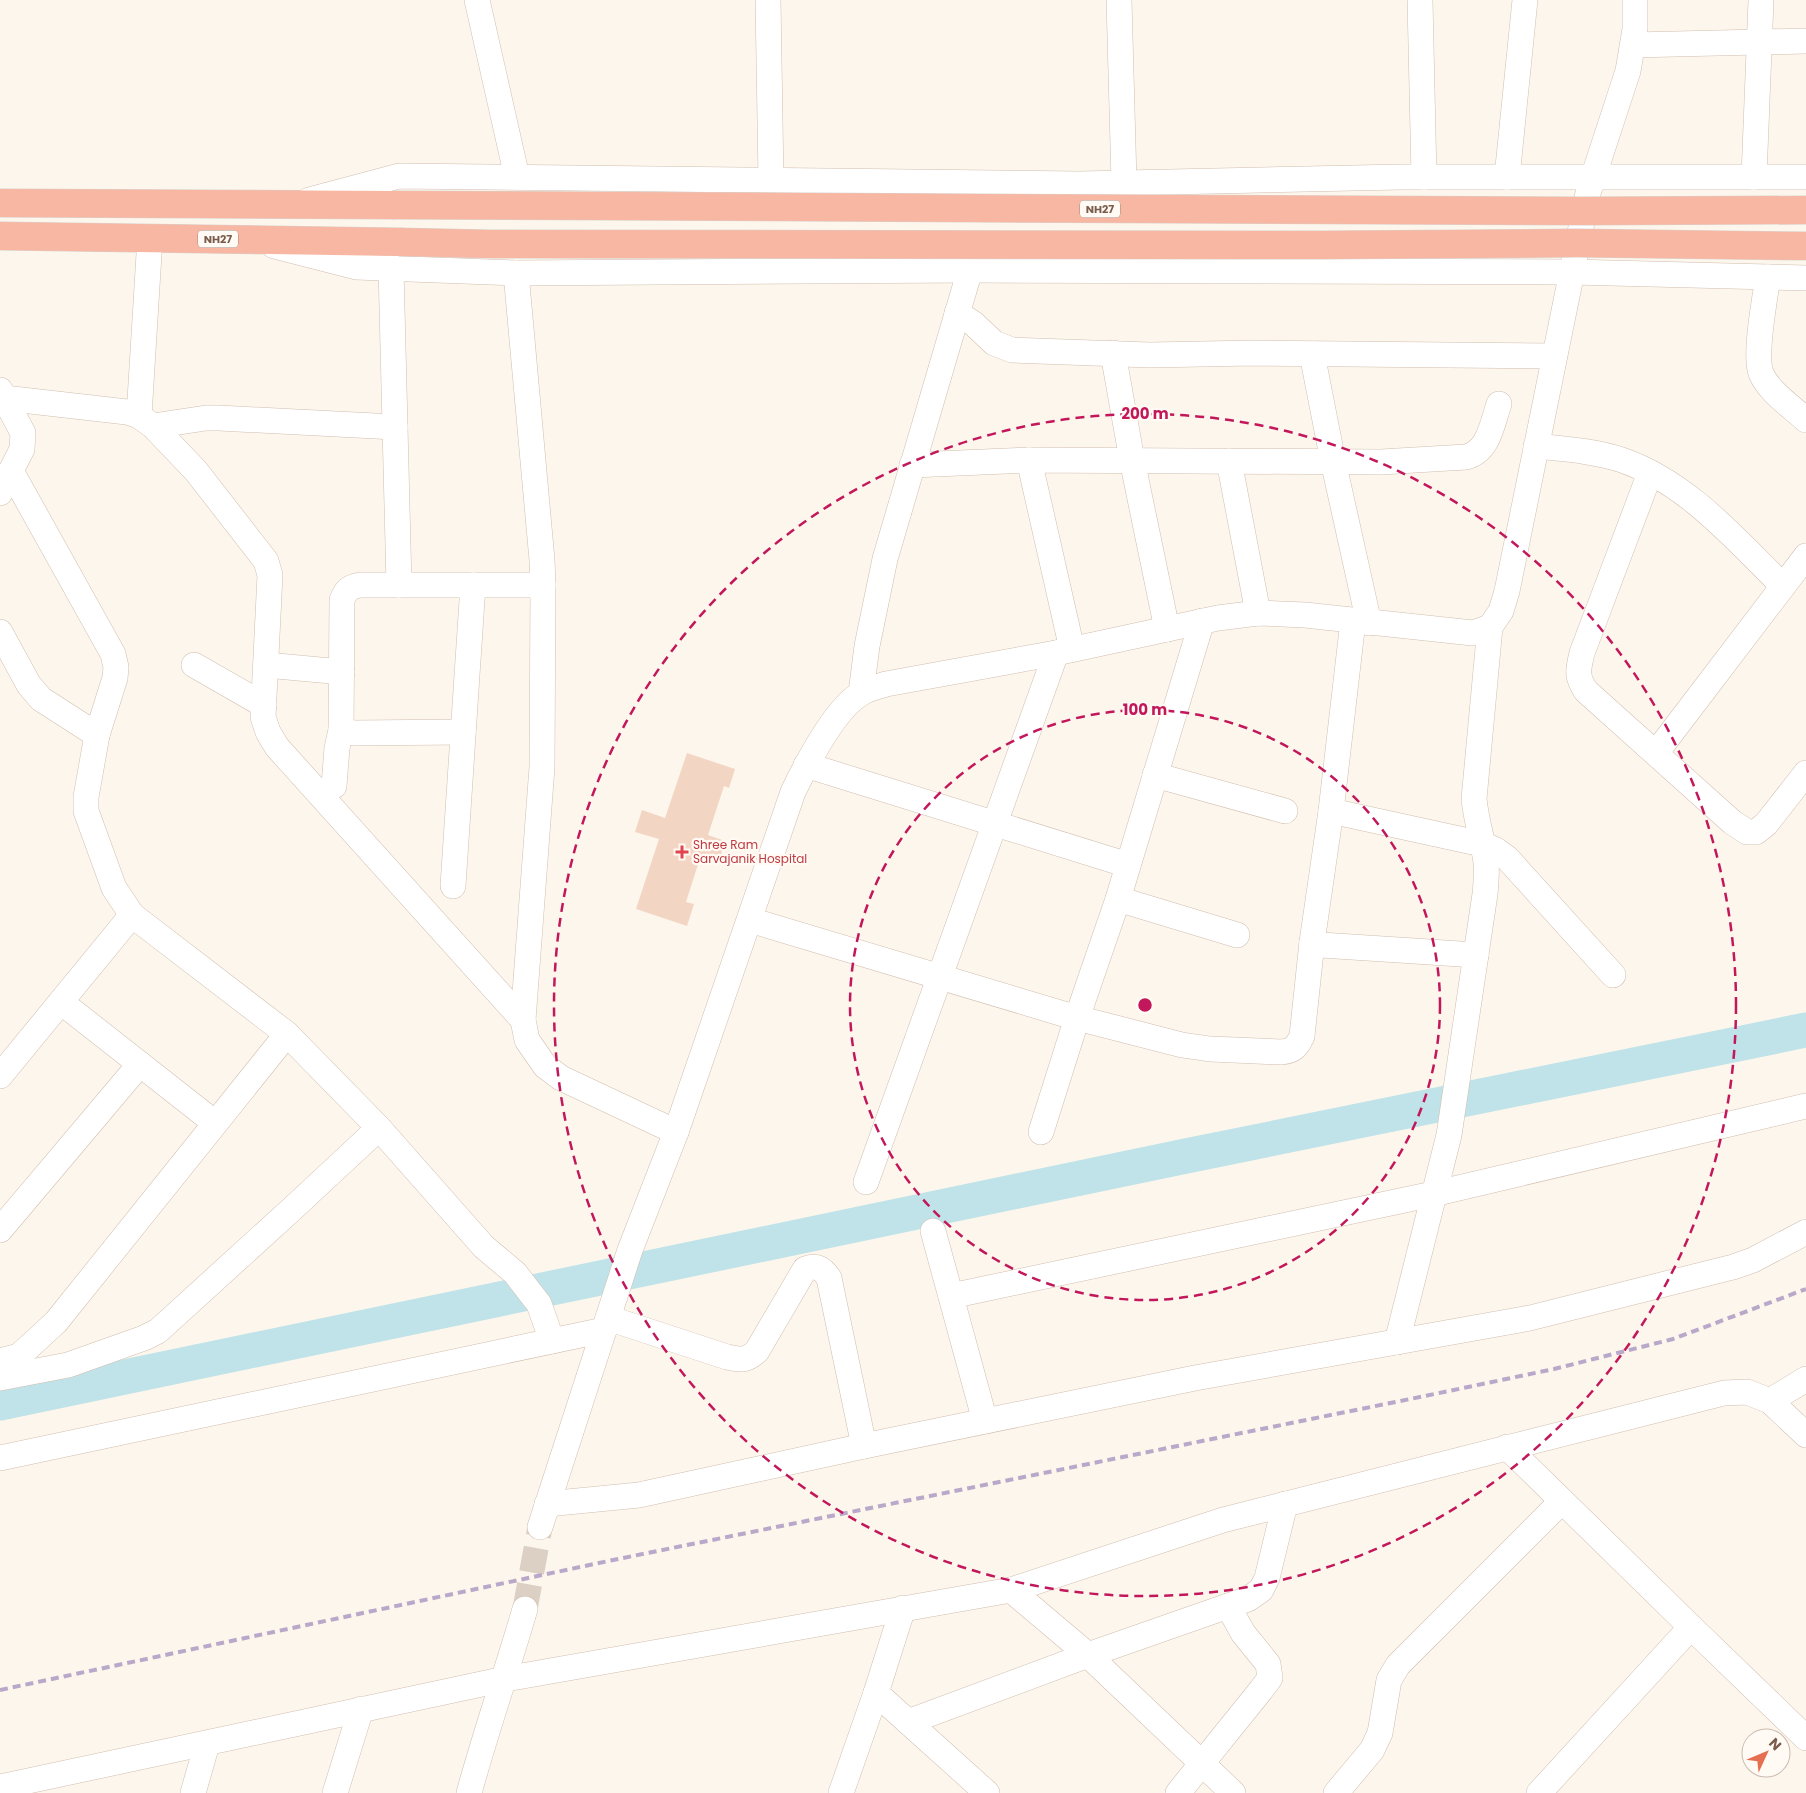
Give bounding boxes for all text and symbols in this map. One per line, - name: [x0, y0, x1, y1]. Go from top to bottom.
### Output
- road number: NH27: [1080, 200, 1120, 218]
- road number: NH27: [198, 230, 238, 248]
- text: 200 m: [1121, 403, 1169, 424]
- text: 100 m: [1123, 699, 1167, 720]
- place label: Shree Ram Sarvajanik Hospital: [693, 836, 807, 867]
- marker: Shree Ram Sarvajanik Hospital: [675, 845, 689, 859]
- centre of rings: [1136, 996, 1154, 1014]
- north arrow: [1741, 1728, 1791, 1778]
- text: N: [1765, 1733, 1786, 1755]

